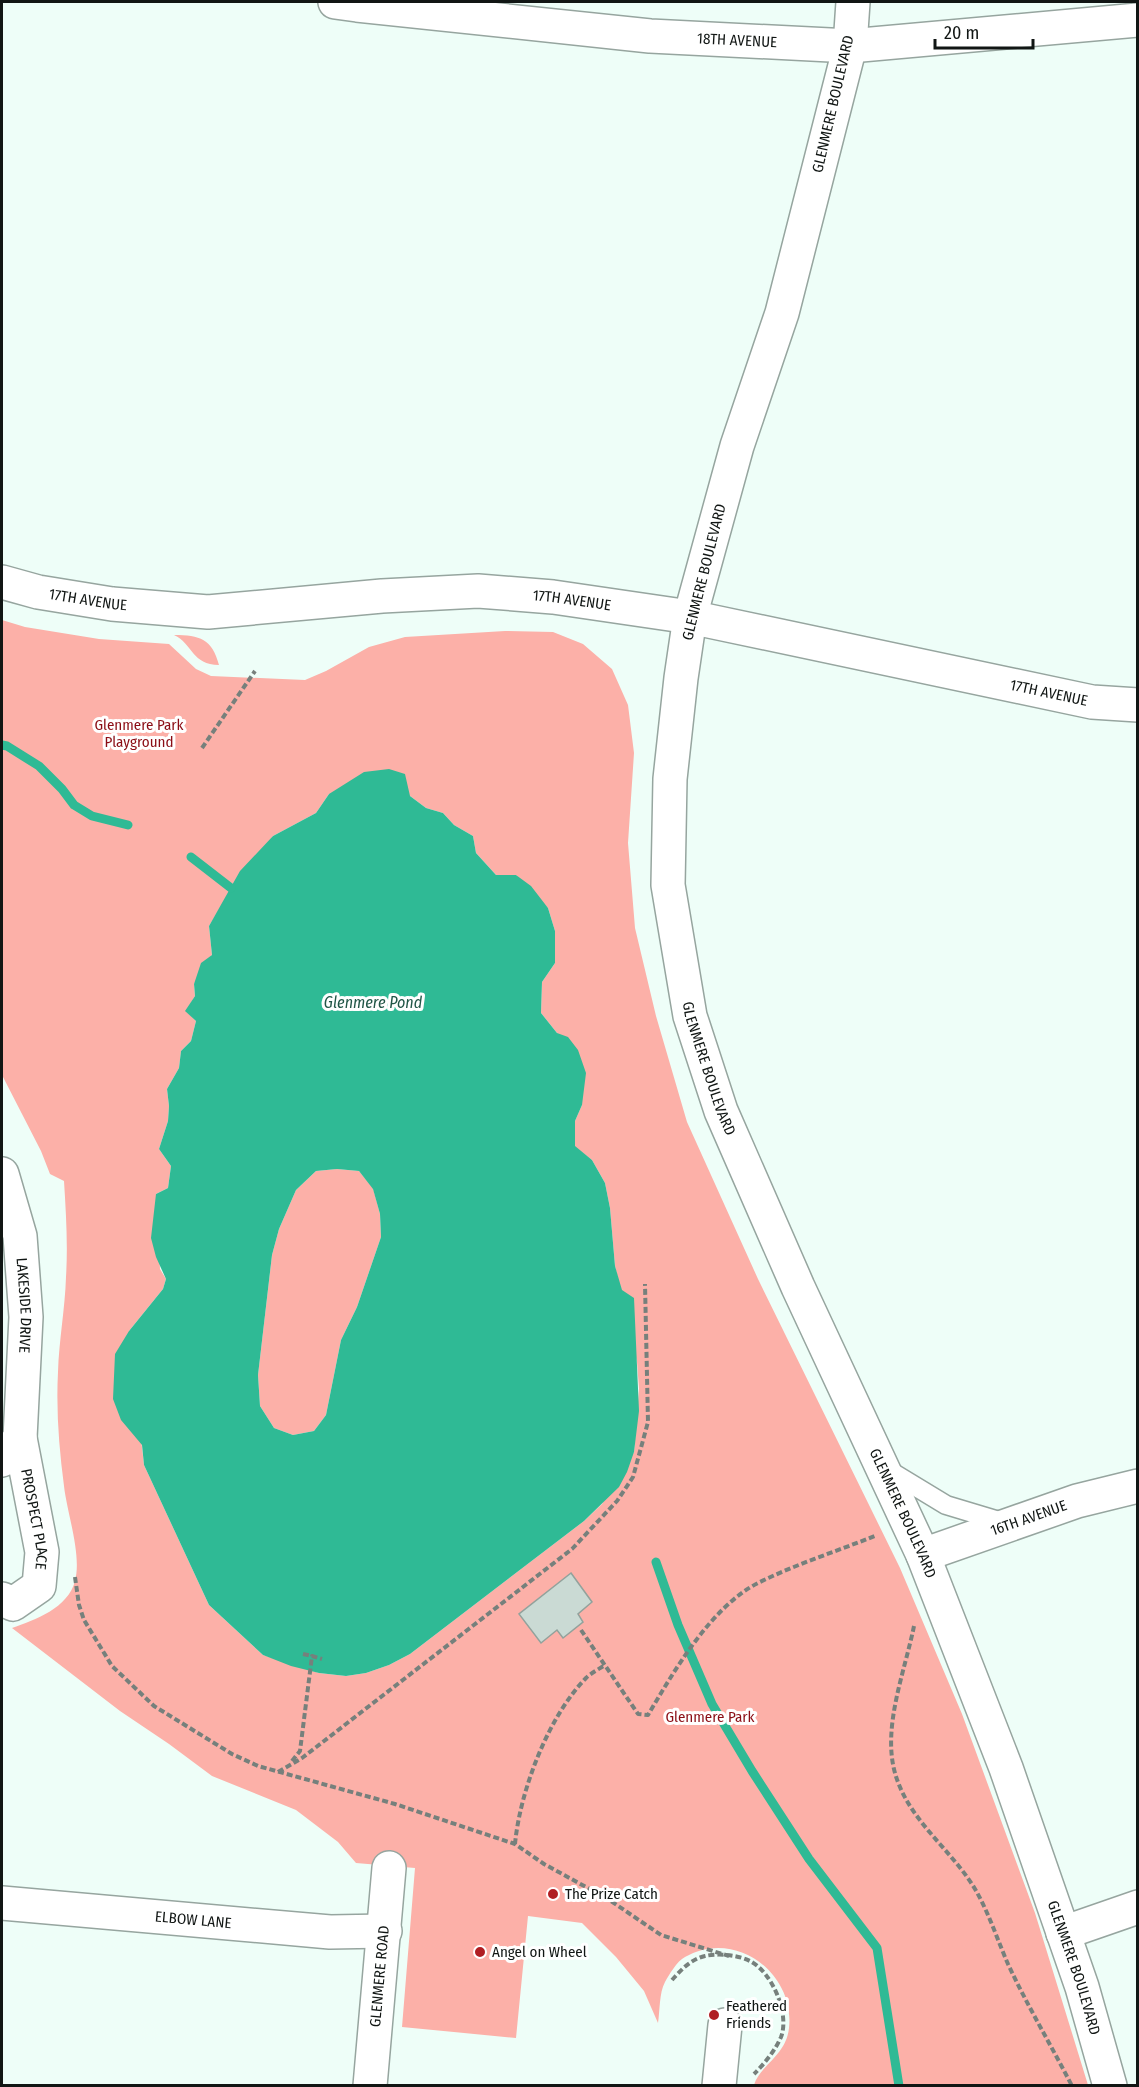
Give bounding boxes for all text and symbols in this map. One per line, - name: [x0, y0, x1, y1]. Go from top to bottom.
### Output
- scale bar: [935, 12, 1032, 50]
- text: 20 m: [944, 22, 979, 44]
- street label: 18TH AVENUE: [697, 29, 777, 51]
- street label: GLENMERE BOULEVARD: [808, 34, 858, 174]
- street label: GLENMERE BOULEVARD: [678, 502, 730, 642]
- street label: 17TH AVENUE: [48, 585, 128, 614]
- street label: 17TH AVENUE: [532, 586, 612, 614]
- street label: 17TH AVENUE: [1008, 676, 1089, 710]
- park label: Glenmere Park Playground: [94, 716, 184, 751]
- water label: Glenmere Pond: [324, 993, 423, 1012]
- street label: GLENMERE BOULEVARD: [679, 1000, 740, 1138]
- street label: LAKESIDE DRIVE: [13, 1257, 35, 1353]
- street label: GLENMERE BOULEVARD: [866, 1446, 940, 1581]
- street label: PROSPECT PLACE: [17, 1467, 51, 1570]
- street label: 16TH AVENUE: [988, 1496, 1069, 1540]
- park label: Glenmere Park: [665, 1708, 755, 1726]
- place label: The Prize Catch: [565, 1885, 658, 1903]
- marker: The Prize Catch: [546, 1887, 560, 1901]
- street label: GLENMERE BOULEVARD: [1044, 1898, 1104, 2037]
- street label: ELBOW LANE: [154, 1908, 232, 1932]
- street label: GLENMERE ROAD: [366, 1925, 393, 2028]
- place label: Angel on Wheel: [492, 1943, 587, 1961]
- marker: Angel on Wheel: [473, 1945, 487, 1959]
- place label: Feathered Friends: [726, 1997, 787, 2032]
- marker: Feathered Friends: [707, 2008, 721, 2022]

